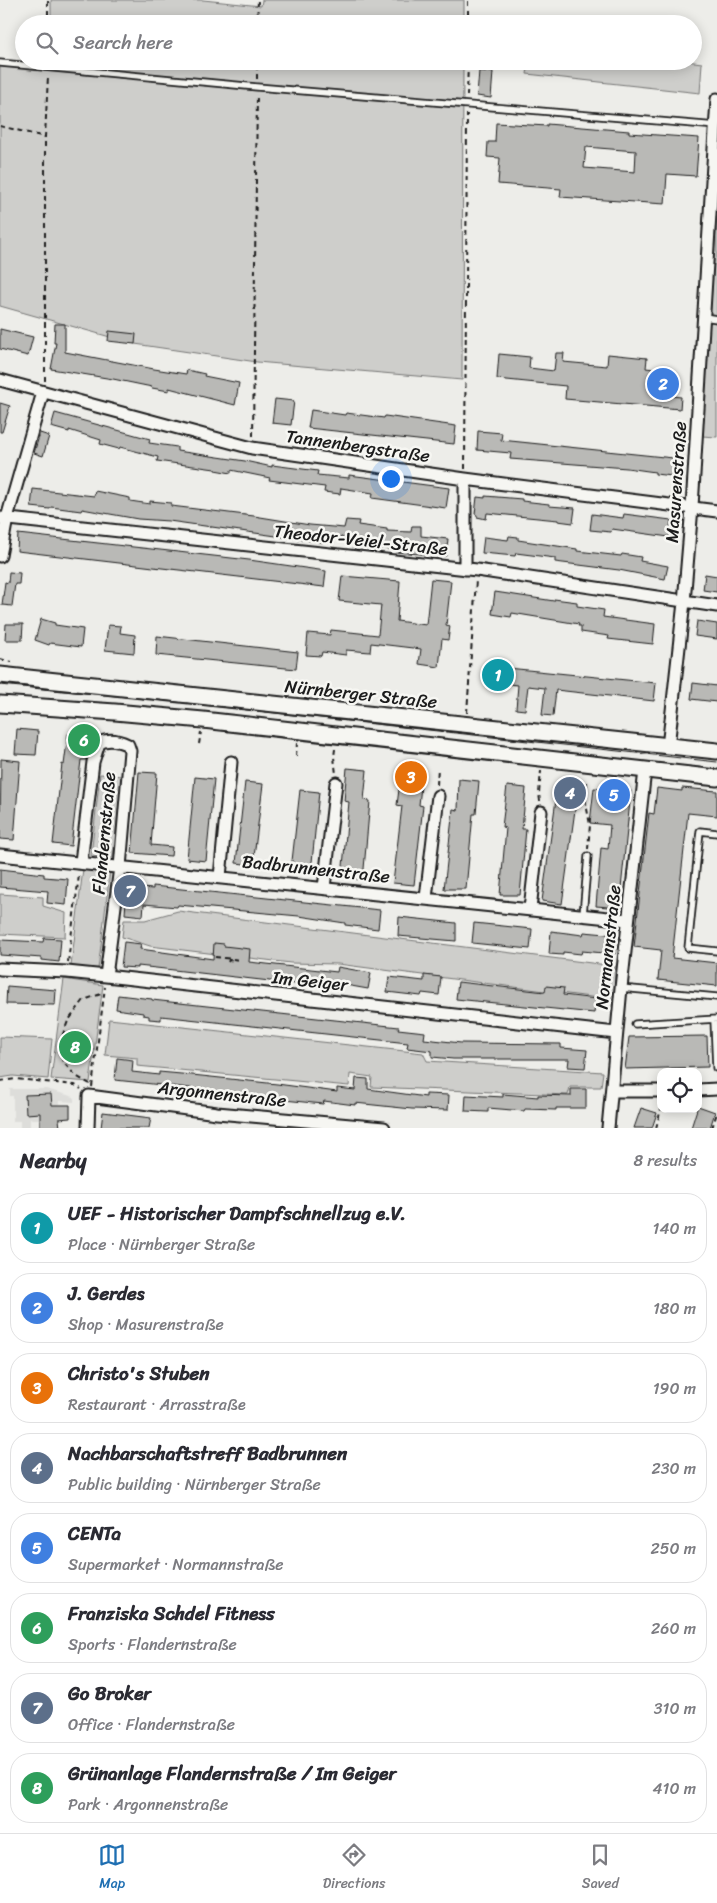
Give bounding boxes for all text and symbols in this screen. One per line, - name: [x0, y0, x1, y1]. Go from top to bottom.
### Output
- search box: [15, 15, 702, 70]
- text: Search here: [73, 26, 173, 59]
- icon: search: [33, 29, 61, 57]
- pin: 2: [647, 365, 679, 403]
- street label: Tannenbergstraße: [284, 420, 432, 472]
- street label: Masurenstraße: [656, 420, 696, 544]
- your location: [378, 466, 404, 492]
- street label: Theodor-Veiel-Straße: [272, 515, 450, 565]
- pin: 1: [482, 656, 514, 694]
- street label: Nürnberger Straße: [283, 670, 439, 718]
- pin: 6: [68, 721, 100, 759]
- pin: 3: [395, 758, 427, 796]
- street label: Flandernstraße: [83, 770, 125, 896]
- pin: 4: [554, 774, 586, 812]
- pin: 5: [598, 776, 630, 814]
- street label: Badbrunnenstraße: [240, 845, 392, 893]
- pin: 7: [114, 872, 146, 910]
- street label: Normannstraße: [586, 883, 630, 1011]
- street label: Im Geiger: [269, 961, 351, 1001]
- pin: 8: [59, 1028, 91, 1066]
- map controls: [657, 1068, 702, 1113]
- button: locate: [657, 1068, 702, 1113]
- street label: Argonnenstraße: [155, 1071, 288, 1117]
- text: Nearby: [20, 1142, 86, 1180]
- text: 8 results: [634, 1146, 697, 1175]
- text: UEF - Historischer Dampfschnellzug e.V.: [68, 1197, 406, 1230]
- text: 1: [34, 1214, 40, 1243]
- text: 140 m: [653, 1214, 696, 1243]
- text: Place · Nürnberger Straße: [68, 1230, 255, 1259]
- text: J. Gerdes: [68, 1277, 145, 1310]
- text: 2: [32, 1294, 42, 1323]
- text: 180 m: [653, 1294, 696, 1323]
- text: Shop · Masurenstraße: [68, 1310, 224, 1339]
- text: Christo's Stuben: [68, 1357, 210, 1390]
- text: 3: [33, 1374, 41, 1403]
- text: 190 m: [653, 1374, 696, 1403]
- text: Restaurant · Arrasstraße: [68, 1390, 246, 1419]
- text: Nachbarschaftstreff Badbrunnen: [68, 1437, 347, 1470]
- text: 4: [32, 1454, 42, 1483]
- text: 230 m: [651, 1454, 696, 1483]
- text: Public building · Nürnberger Straße: [68, 1470, 321, 1499]
- text: CENTa: [68, 1517, 121, 1550]
- text: 5: [32, 1534, 42, 1563]
- text: 250 m: [650, 1534, 696, 1563]
- text: Supermarket · Normannstraße: [68, 1550, 284, 1579]
- text: Franziska Schdel Fitness: [68, 1597, 275, 1630]
- text: 6: [32, 1614, 42, 1643]
- text: 260 m: [651, 1614, 696, 1643]
- text: Sports · Flandernstraße: [68, 1630, 237, 1659]
- text: Go Broker: [68, 1677, 151, 1710]
- text: 7: [32, 1694, 42, 1723]
- text: 310 m: [654, 1694, 696, 1723]
- text: Office · Flandernstraße: [68, 1710, 235, 1739]
- text: Grünanlage Flandernstraße / Im Geiger: [68, 1757, 396, 1790]
- text: 8: [32, 1774, 42, 1803]
- text: 410 m: [653, 1774, 696, 1803]
- text: Park · Argonnenstraße: [68, 1790, 228, 1819]
- tab: Map: [98, 1841, 126, 1896]
- tab: Directions: [323, 1841, 385, 1896]
- tab: Saved: [582, 1841, 619, 1896]

